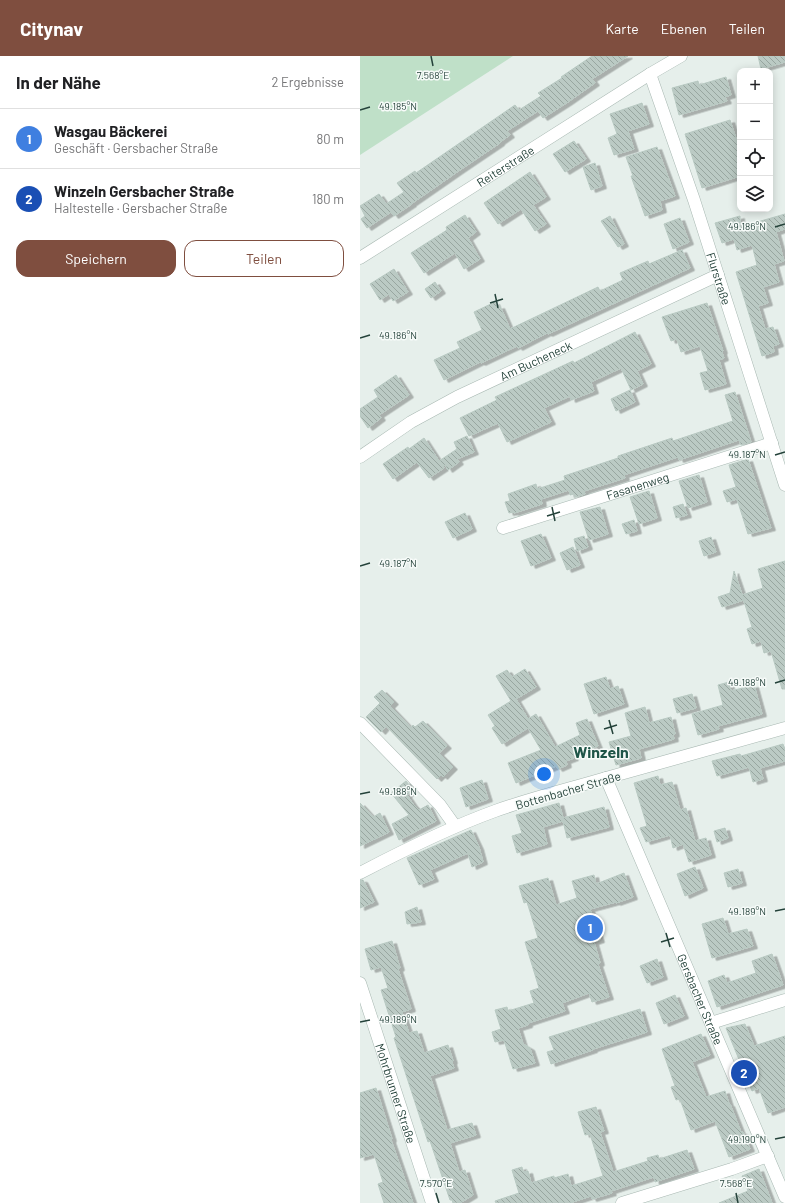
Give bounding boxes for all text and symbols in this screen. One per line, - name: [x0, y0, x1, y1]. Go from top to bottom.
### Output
- text: Citynav: [20, 17, 83, 40]
- text: Karte: [605, 20, 639, 37]
- text: Ebenen: [661, 20, 707, 37]
- text: Teilen: [729, 20, 765, 37]
- map controls: [737, 68, 773, 212]
- button: +: [737, 68, 773, 104]
- text: 7.568°E: [417, 69, 449, 81]
- text: In der Nähe: [16, 72, 101, 92]
- text: 2 Ergebnisse: [271, 74, 344, 90]
- text: 49.185°N: [379, 100, 417, 112]
- button: −: [737, 104, 773, 140]
- text: Wasgau Bäckerei: [54, 122, 167, 140]
- text: 1: [27, 131, 31, 147]
- text: 80 m: [317, 131, 344, 147]
- text: Geschäft · Gersbacher Straße: [54, 140, 218, 156]
- button: locate: [737, 140, 773, 176]
- street label: Reiterstraße: [474, 142, 537, 189]
- button: layers: [737, 176, 773, 212]
- text: Winzeln Gersbacher Straße: [54, 182, 234, 200]
- text: 2: [25, 191, 33, 207]
- text: 180 m: [312, 191, 344, 207]
- text: Haltestelle · Gersbacher Straße: [54, 200, 227, 216]
- text: 49.186°N: [728, 220, 766, 232]
- button: Speichern: [16, 240, 176, 277]
- button: Teilen: [184, 240, 344, 277]
- street label: Flurstraße: [704, 251, 734, 307]
- text: 49.186°N: [379, 329, 417, 341]
- street label: Am Bucheneck: [498, 337, 574, 383]
- text: 49.187°N: [728, 448, 766, 460]
- street label: Fasanenweg: [604, 469, 671, 502]
- text: 49.187°N: [379, 557, 417, 569]
- text: 49.188°N: [728, 676, 766, 688]
- district label: Winzeln: [573, 742, 629, 761]
- your location: [534, 764, 554, 784]
- street label: Bottenbacher Straße: [514, 768, 622, 812]
- text: 49.188°N: [379, 785, 417, 797]
- text: 49.189°N: [728, 905, 766, 917]
- pin: 1: [577, 913, 603, 943]
- street label: Gersbacher Straße: [675, 952, 726, 1047]
- text: 49.189°N: [379, 1013, 417, 1025]
- street label: Mohrbrunner Straße: [373, 1041, 419, 1145]
- pin: 2: [731, 1058, 757, 1088]
- text: 49.190°N: [728, 1133, 766, 1145]
- text: 7.570°E: [420, 1177, 452, 1189]
- text: 7.568°E: [720, 1177, 752, 1189]

